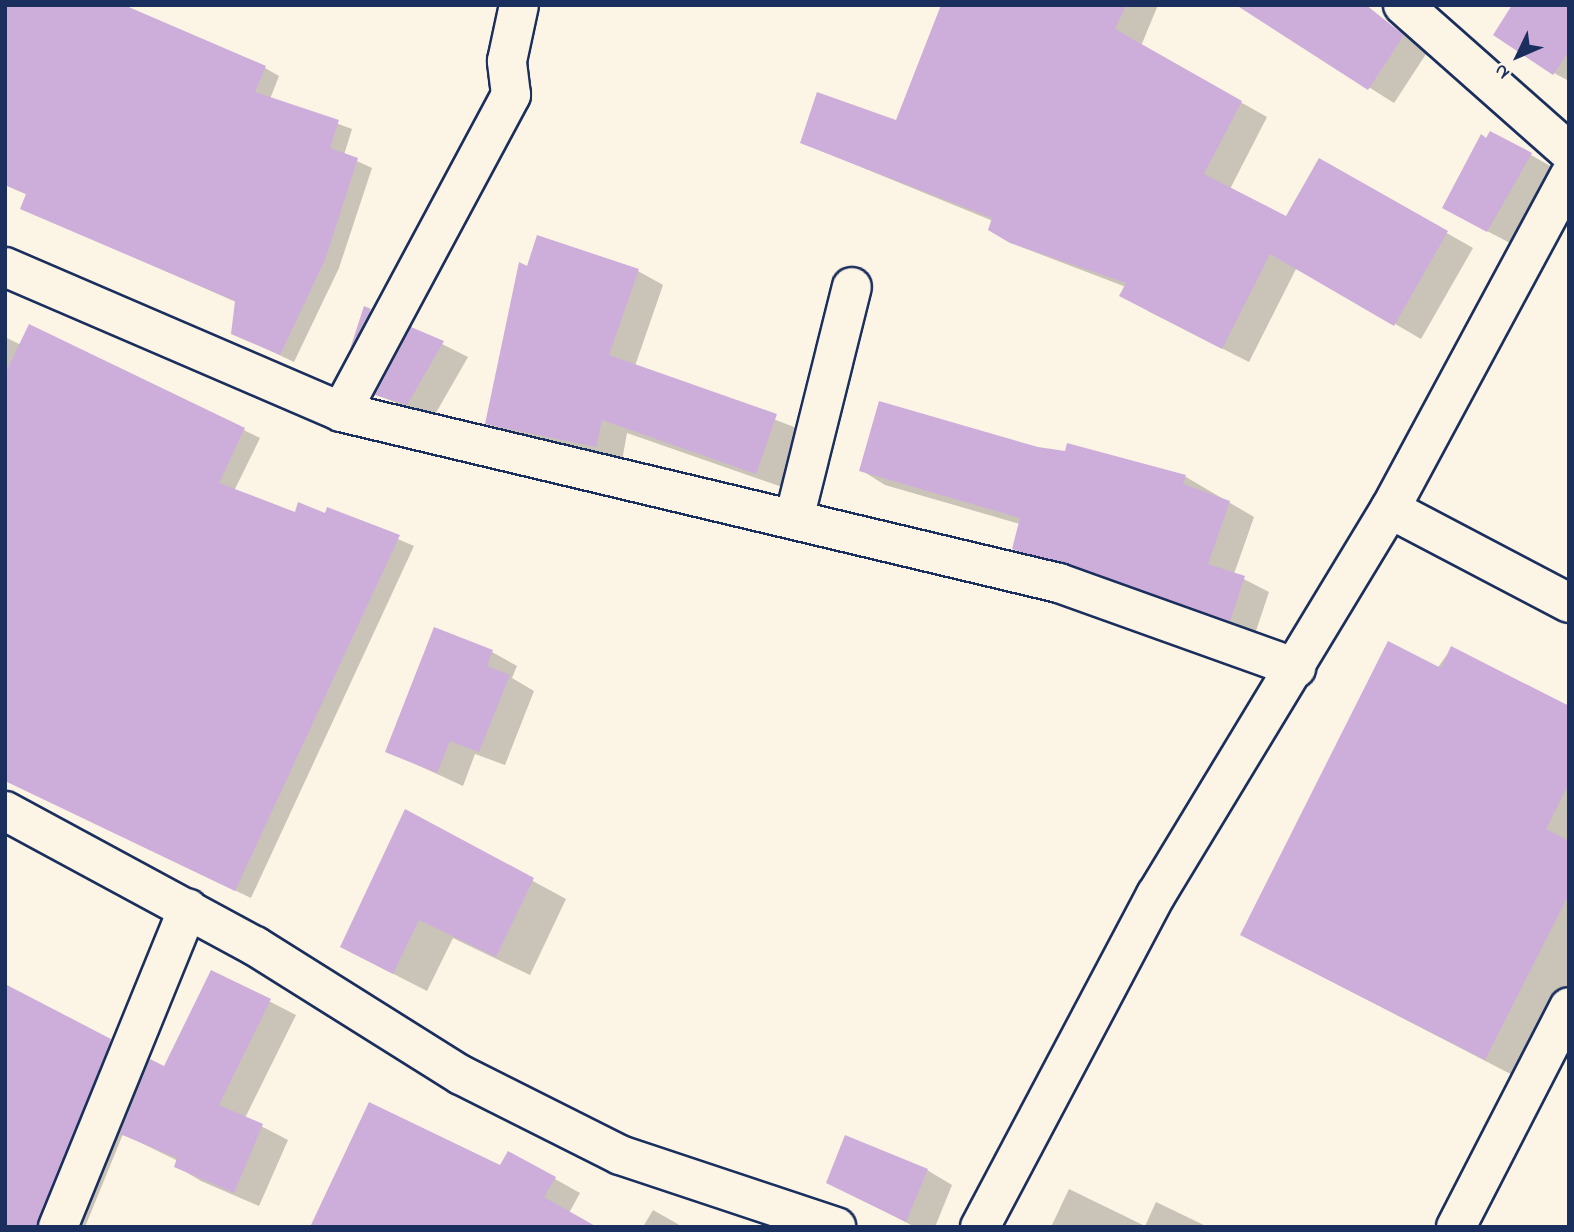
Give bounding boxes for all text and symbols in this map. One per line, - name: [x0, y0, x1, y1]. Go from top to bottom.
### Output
- north arrow: [1483, 21, 1553, 91]
- text: N: [1488, 57, 1517, 85]

